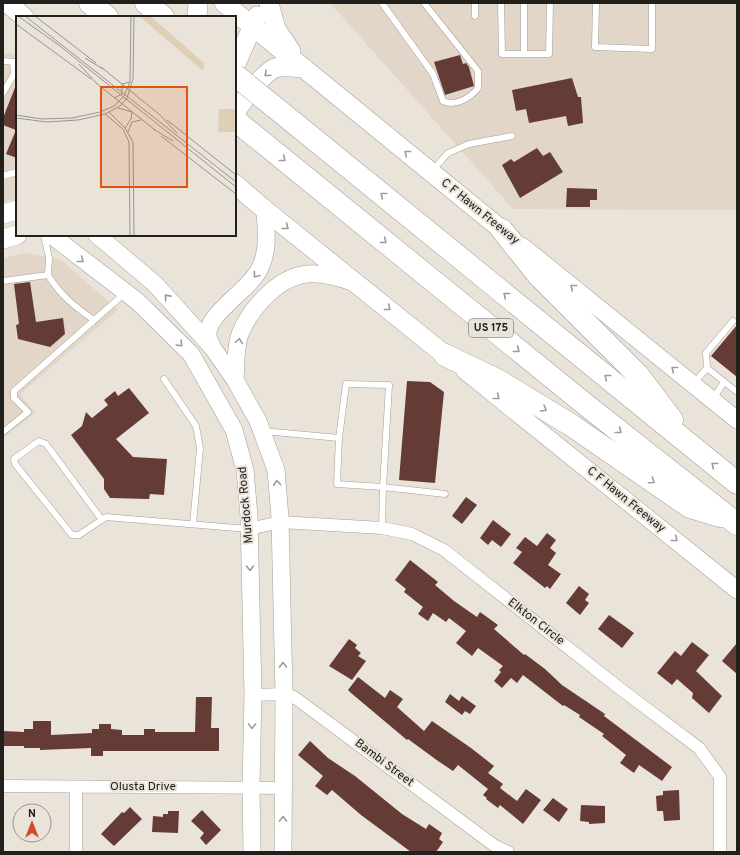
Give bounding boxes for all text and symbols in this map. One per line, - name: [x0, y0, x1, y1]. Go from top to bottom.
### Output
- inset map: [16, 16, 236, 236]
- one-way arrow: [264, 70, 272, 77]
- one-way arrow: [404, 150, 412, 157]
- one-way arrow: [278, 154, 285, 161]
- street label: C F Hawn Freeway: [437, 175, 523, 249]
- one-way arrow: [381, 193, 388, 200]
- one-way arrow: [282, 223, 289, 230]
- one-way arrow: [379, 236, 386, 243]
- one-way arrow: [77, 255, 84, 262]
- one-way arrow: [253, 270, 260, 277]
- one-way arrow: [571, 284, 578, 291]
- one-way arrow: [503, 293, 510, 300]
- one-way arrow: [165, 295, 172, 302]
- one-way arrow: [383, 304, 390, 311]
- road number: US 175: [469, 319, 513, 337]
- one-way arrow: [234, 338, 243, 344]
- one-way arrow: [175, 339, 183, 346]
- one-way arrow: [513, 345, 520, 352]
- one-way arrow: [672, 366, 679, 373]
- one-way arrow: [604, 375, 611, 382]
- one-way arrow: [492, 392, 499, 399]
- one-way arrow: [540, 404, 547, 411]
- one-way arrow: [614, 426, 621, 433]
- one-way arrow: [712, 462, 719, 469]
- street label: C F Hawn Freeway: [583, 463, 669, 537]
- street label: Murdock Road: [235, 466, 257, 544]
- one-way arrow: [648, 476, 655, 483]
- one-way arrow: [272, 480, 281, 486]
- one-way arrow: [670, 535, 677, 542]
- one-way arrow: [246, 565, 254, 571]
- street label: Elkton Circle: [504, 595, 568, 649]
- one-way arrow: [279, 662, 288, 668]
- one-way arrow: [248, 723, 257, 729]
- street label: Bambi Street: [351, 735, 417, 791]
- street label: Olusta Drive: [110, 779, 176, 795]
- north arrow: [12, 803, 52, 843]
- text: N: [28, 807, 36, 821]
- one-way arrow: [279, 816, 288, 822]

